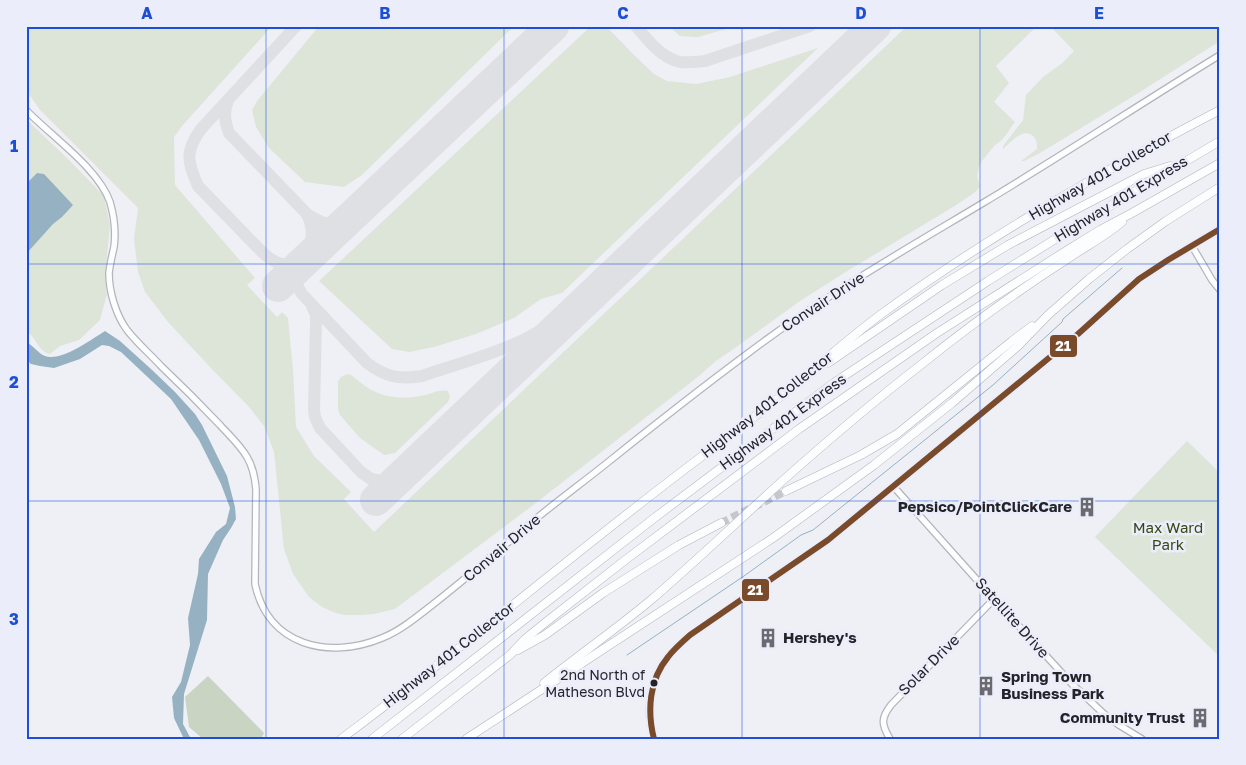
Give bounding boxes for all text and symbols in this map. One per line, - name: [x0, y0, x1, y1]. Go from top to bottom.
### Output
- text: A: [141, 3, 153, 23]
- text: B: [379, 3, 391, 23]
- text: C: [617, 3, 629, 23]
- text: D: [855, 3, 867, 23]
- text: E: [1094, 3, 1104, 23]
- street label: Highway 401 Collector: [1025, 127, 1174, 223]
- text: 1: [10, 136, 18, 156]
- street label: Highway 401 Express: [1051, 151, 1190, 245]
- street label: Convair Drive: [778, 267, 868, 335]
- line badge: 21: [1049, 334, 1078, 358]
- text: 21: [1055, 337, 1071, 354]
- street label: Highway 401 Collector: [697, 347, 836, 461]
- street label: Highway 401 Express: [716, 369, 849, 473]
- text: 2: [9, 372, 19, 392]
- building icon: Pepsico/PointClickCare: [1076, 496, 1098, 518]
- place label: Pepsico/PointClickCare: [898, 497, 1072, 515]
- street label: Convair Drive: [459, 510, 544, 585]
- park label: Max Ward Park: [1133, 518, 1203, 553]
- street label: Satellite Drive: [972, 573, 1054, 661]
- line badge: 21: [741, 578, 770, 602]
- text: 21: [747, 581, 763, 598]
- street label: Highway 401 Collector: [379, 597, 518, 711]
- text: 3: [9, 609, 19, 629]
- building icon: Hershey's: [757, 627, 779, 649]
- place label: Hershey's: [783, 628, 857, 646]
- street label: Solar Drive: [894, 630, 963, 698]
- place label: 2nd North of Matheson Blvd: [545, 666, 645, 700]
- place label: Spring Town Business Park: [1001, 667, 1105, 702]
- building icon: Spring Town Business Park: [975, 675, 997, 697]
- marker: 2nd North of Matheson Blvd: [649, 678, 659, 688]
- building icon: Community Trust: [1189, 707, 1211, 729]
- place label: Community Trust: [1060, 708, 1185, 726]

